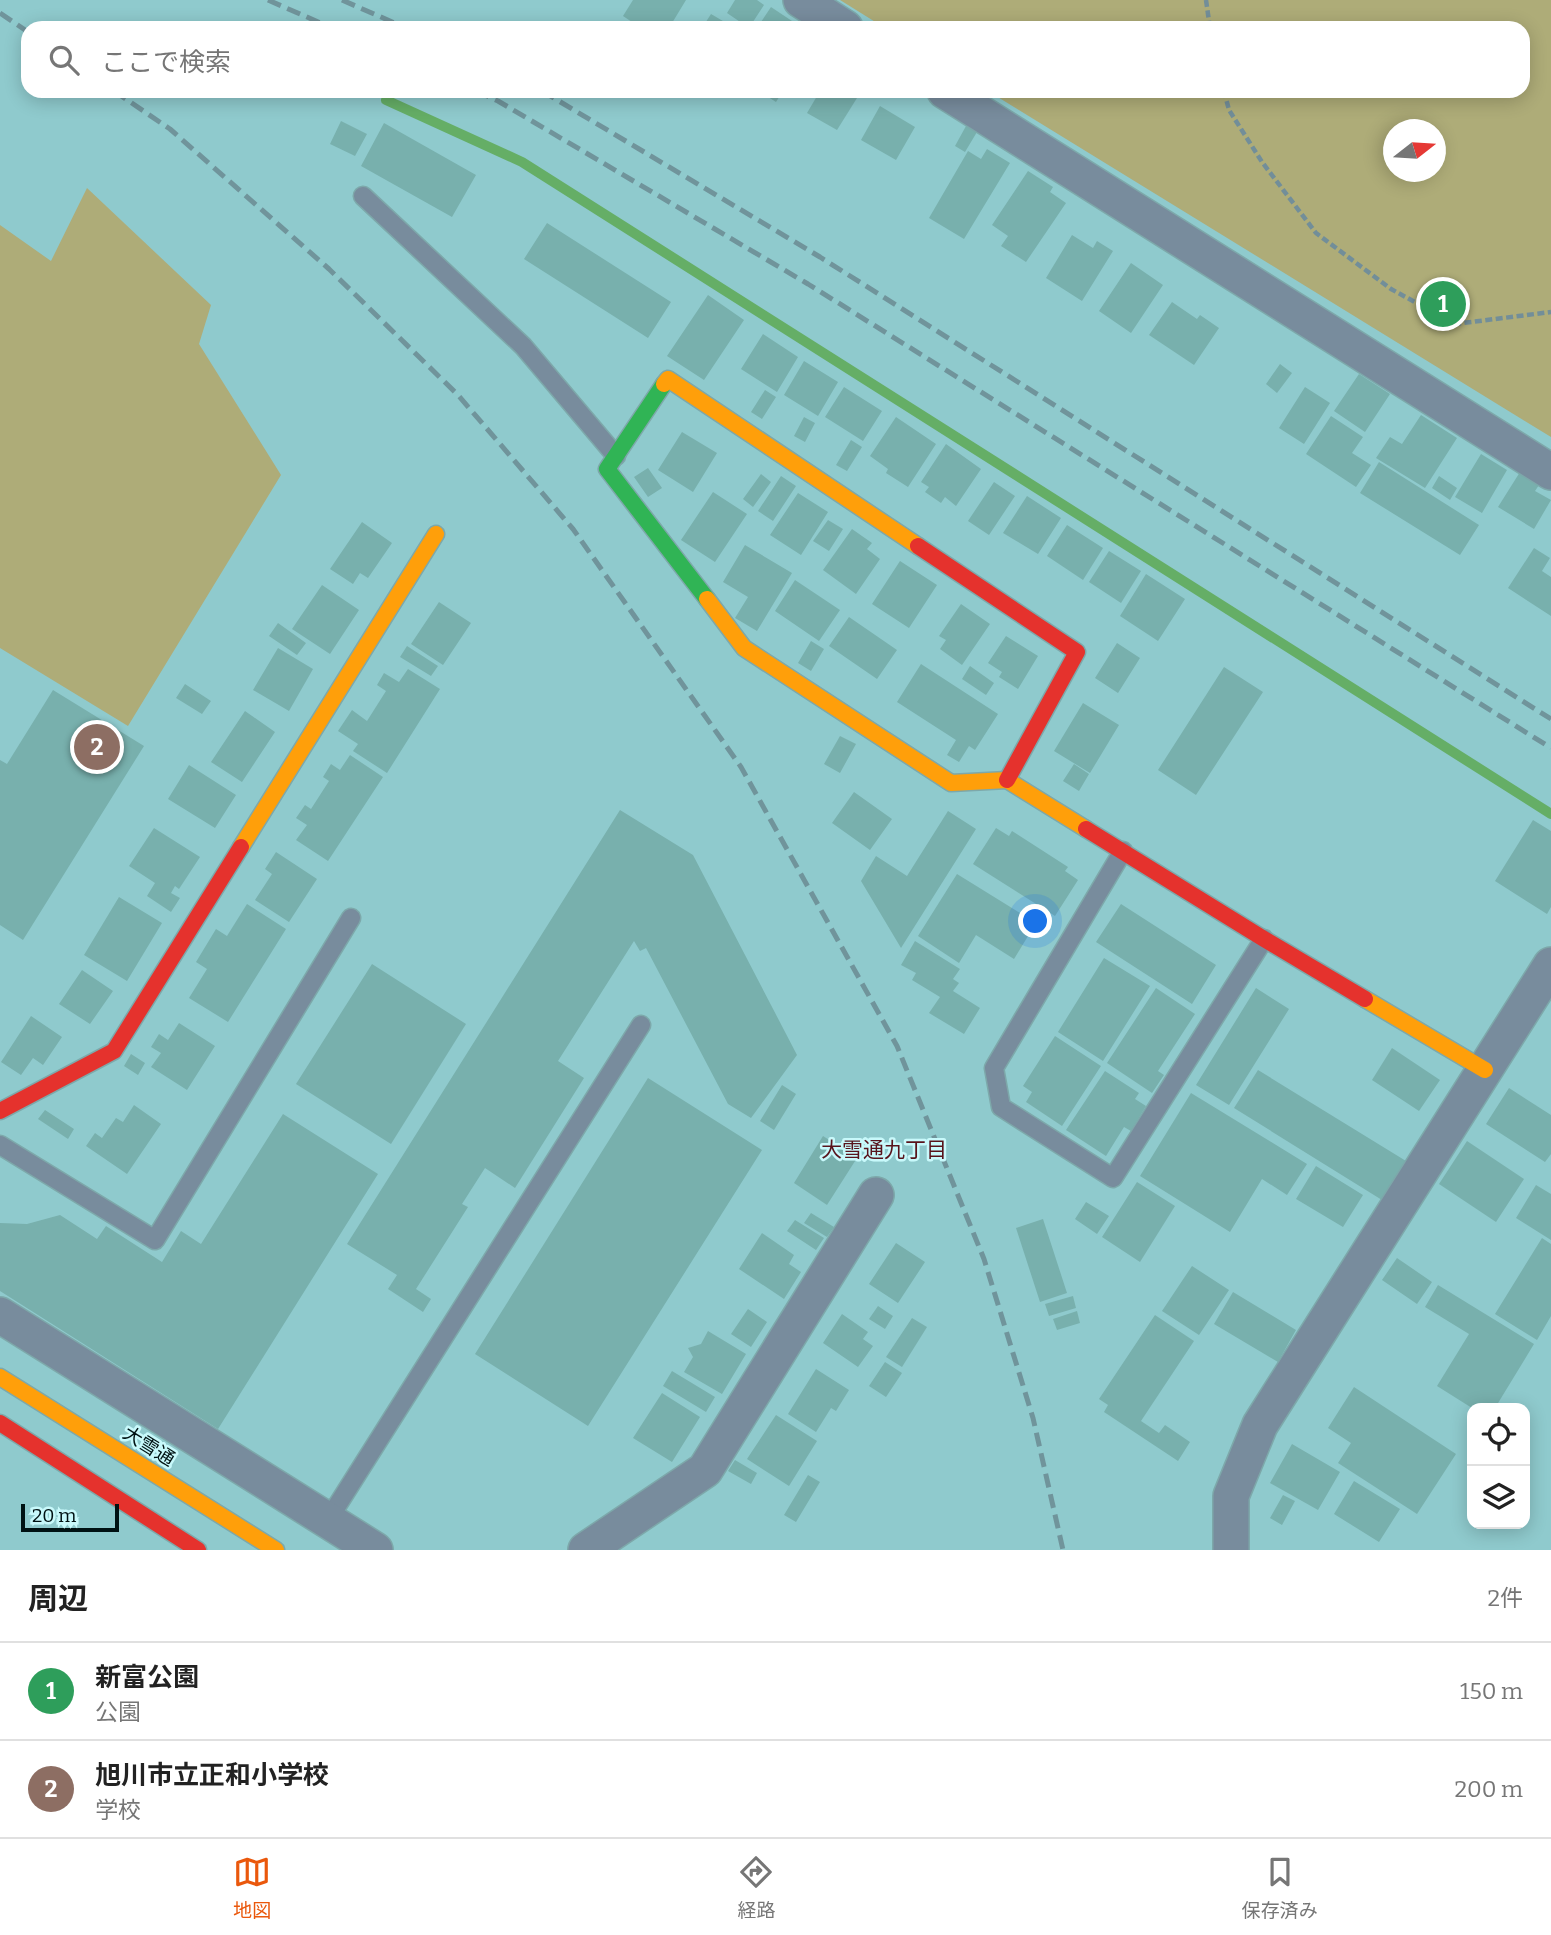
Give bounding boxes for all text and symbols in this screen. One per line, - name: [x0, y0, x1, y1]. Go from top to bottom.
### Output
- search box: [21, 21, 1530, 98]
- icon: search: [45, 41, 83, 79]
- text: ここで検索: [101, 47, 231, 78]
- north arrow: [1383, 119, 1446, 182]
- pin: 1: [1420, 278, 1466, 330]
- pin: 2: [74, 721, 120, 773]
- your location: [1018, 904, 1052, 938]
- district label: 大雪通九丁目: [821, 1137, 947, 1163]
- map controls: [1467, 1403, 1530, 1529]
- button: locate: [1467, 1403, 1530, 1466]
- street label: 大雪通: [119, 1421, 179, 1471]
- button: layers: [1467, 1466, 1530, 1529]
- scale bar: [21, 1501, 119, 1533]
- text: 20 m: [32, 1504, 76, 1527]
- text: 周辺: [28, 1581, 88, 1617]
- text: 2件: [1487, 1584, 1523, 1612]
- text: 新富公園: [95, 1662, 199, 1693]
- text: 1: [46, 1677, 56, 1705]
- text: 150 m: [1460, 1677, 1523, 1705]
- text: 公園: [95, 1698, 141, 1726]
- text: 旭川市立正和小学校: [95, 1760, 329, 1791]
- text: 2: [45, 1775, 57, 1803]
- text: 200 m: [1454, 1775, 1523, 1803]
- text: 学校: [95, 1796, 141, 1824]
- tab: 地図: [233, 1853, 271, 1922]
- tab: 経路: [737, 1853, 776, 1922]
- tab: 保存済み: [1242, 1853, 1318, 1922]

